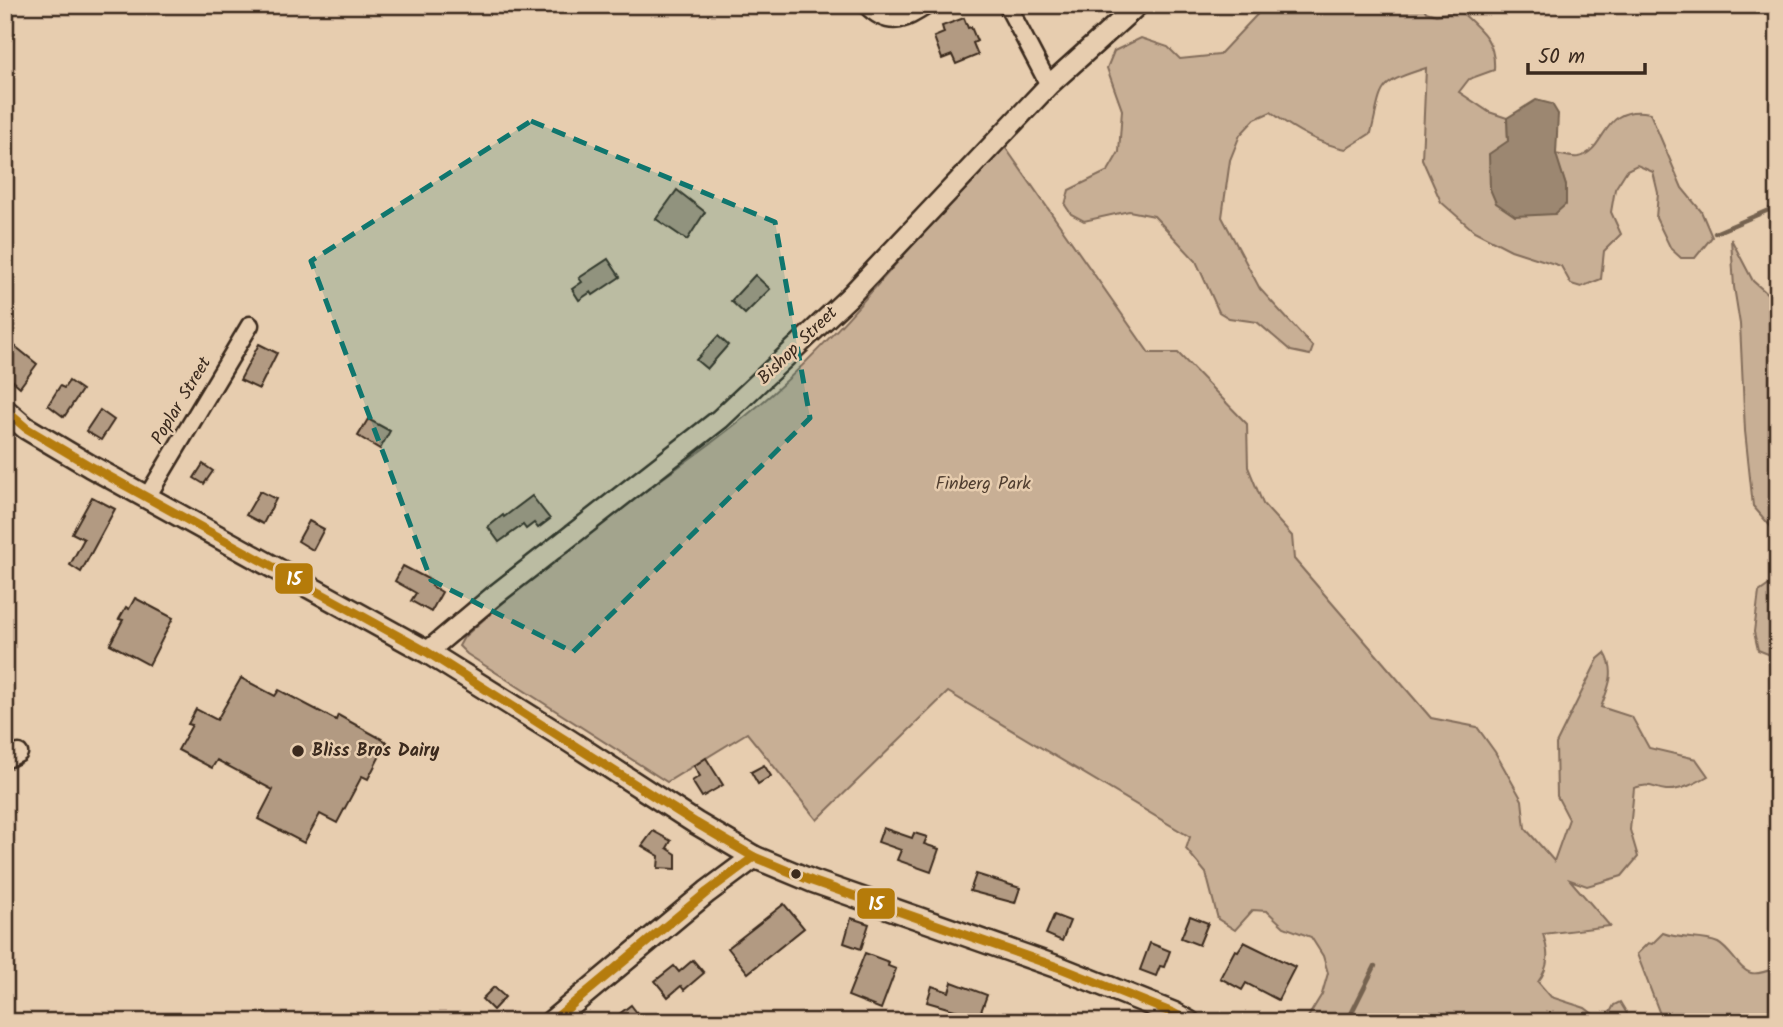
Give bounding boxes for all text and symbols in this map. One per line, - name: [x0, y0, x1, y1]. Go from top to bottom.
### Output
- scale bar: [1528, 32, 1645, 76]
- text: 50 m: [1538, 41, 1585, 74]
- street label: Bishop Street: [751, 299, 846, 392]
- street label: Poplar Street: [144, 351, 220, 451]
- park label: Finberg Park: [935, 470, 1031, 499]
- line badge: 15: [274, 562, 314, 595]
- text: 15: [286, 565, 303, 595]
- place label: Bliss Bros Dairy: [312, 737, 440, 766]
- marker: Bliss Bros Dairy: [290, 743, 306, 759]
- unlabelled marker: [789, 867, 803, 881]
- line badge: 15: [856, 887, 896, 920]
- text: 15: [868, 890, 885, 920]

